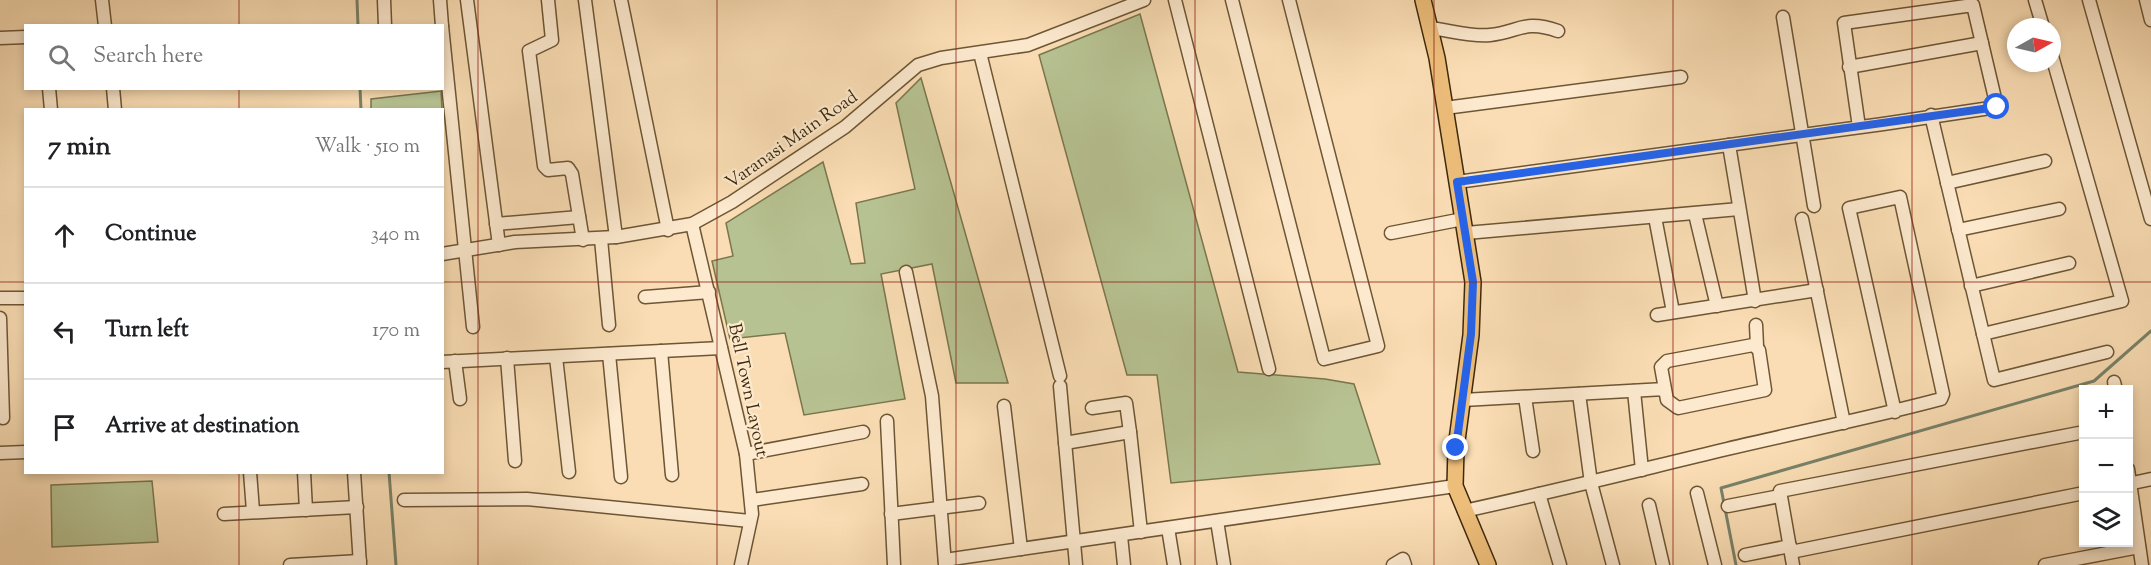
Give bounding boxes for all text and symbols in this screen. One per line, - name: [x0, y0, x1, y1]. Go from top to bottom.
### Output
- north arrow: [2007, 18, 2061, 72]
- search box: [24, 24, 444, 90]
- icon: search: [45, 41, 78, 74]
- text: Search here: [93, 41, 203, 73]
- street label: Varanasi Main Road: [721, 85, 864, 196]
- route start: [1983, 93, 2009, 119]
- text: 7 min: [48, 129, 111, 166]
- text: Walk · 510 m: [315, 133, 420, 162]
- icon: ahead: [48, 219, 81, 252]
- text: Continue: [105, 219, 196, 251]
- text: 340 m: [371, 221, 420, 250]
- icon: left: [48, 315, 81, 348]
- text: Turn left: [105, 315, 188, 347]
- text: 170 m: [372, 317, 420, 346]
- street label: Bell Town Layout: [720, 321, 774, 460]
- map controls: [2079, 385, 2133, 547]
- button: +: [2079, 385, 2133, 439]
- icon: arrive: [48, 411, 81, 444]
- text: Arrive at destination: [105, 411, 300, 443]
- route end: [1442, 434, 1468, 460]
- button: −: [2079, 439, 2133, 493]
- button: layers: [2079, 493, 2133, 547]

